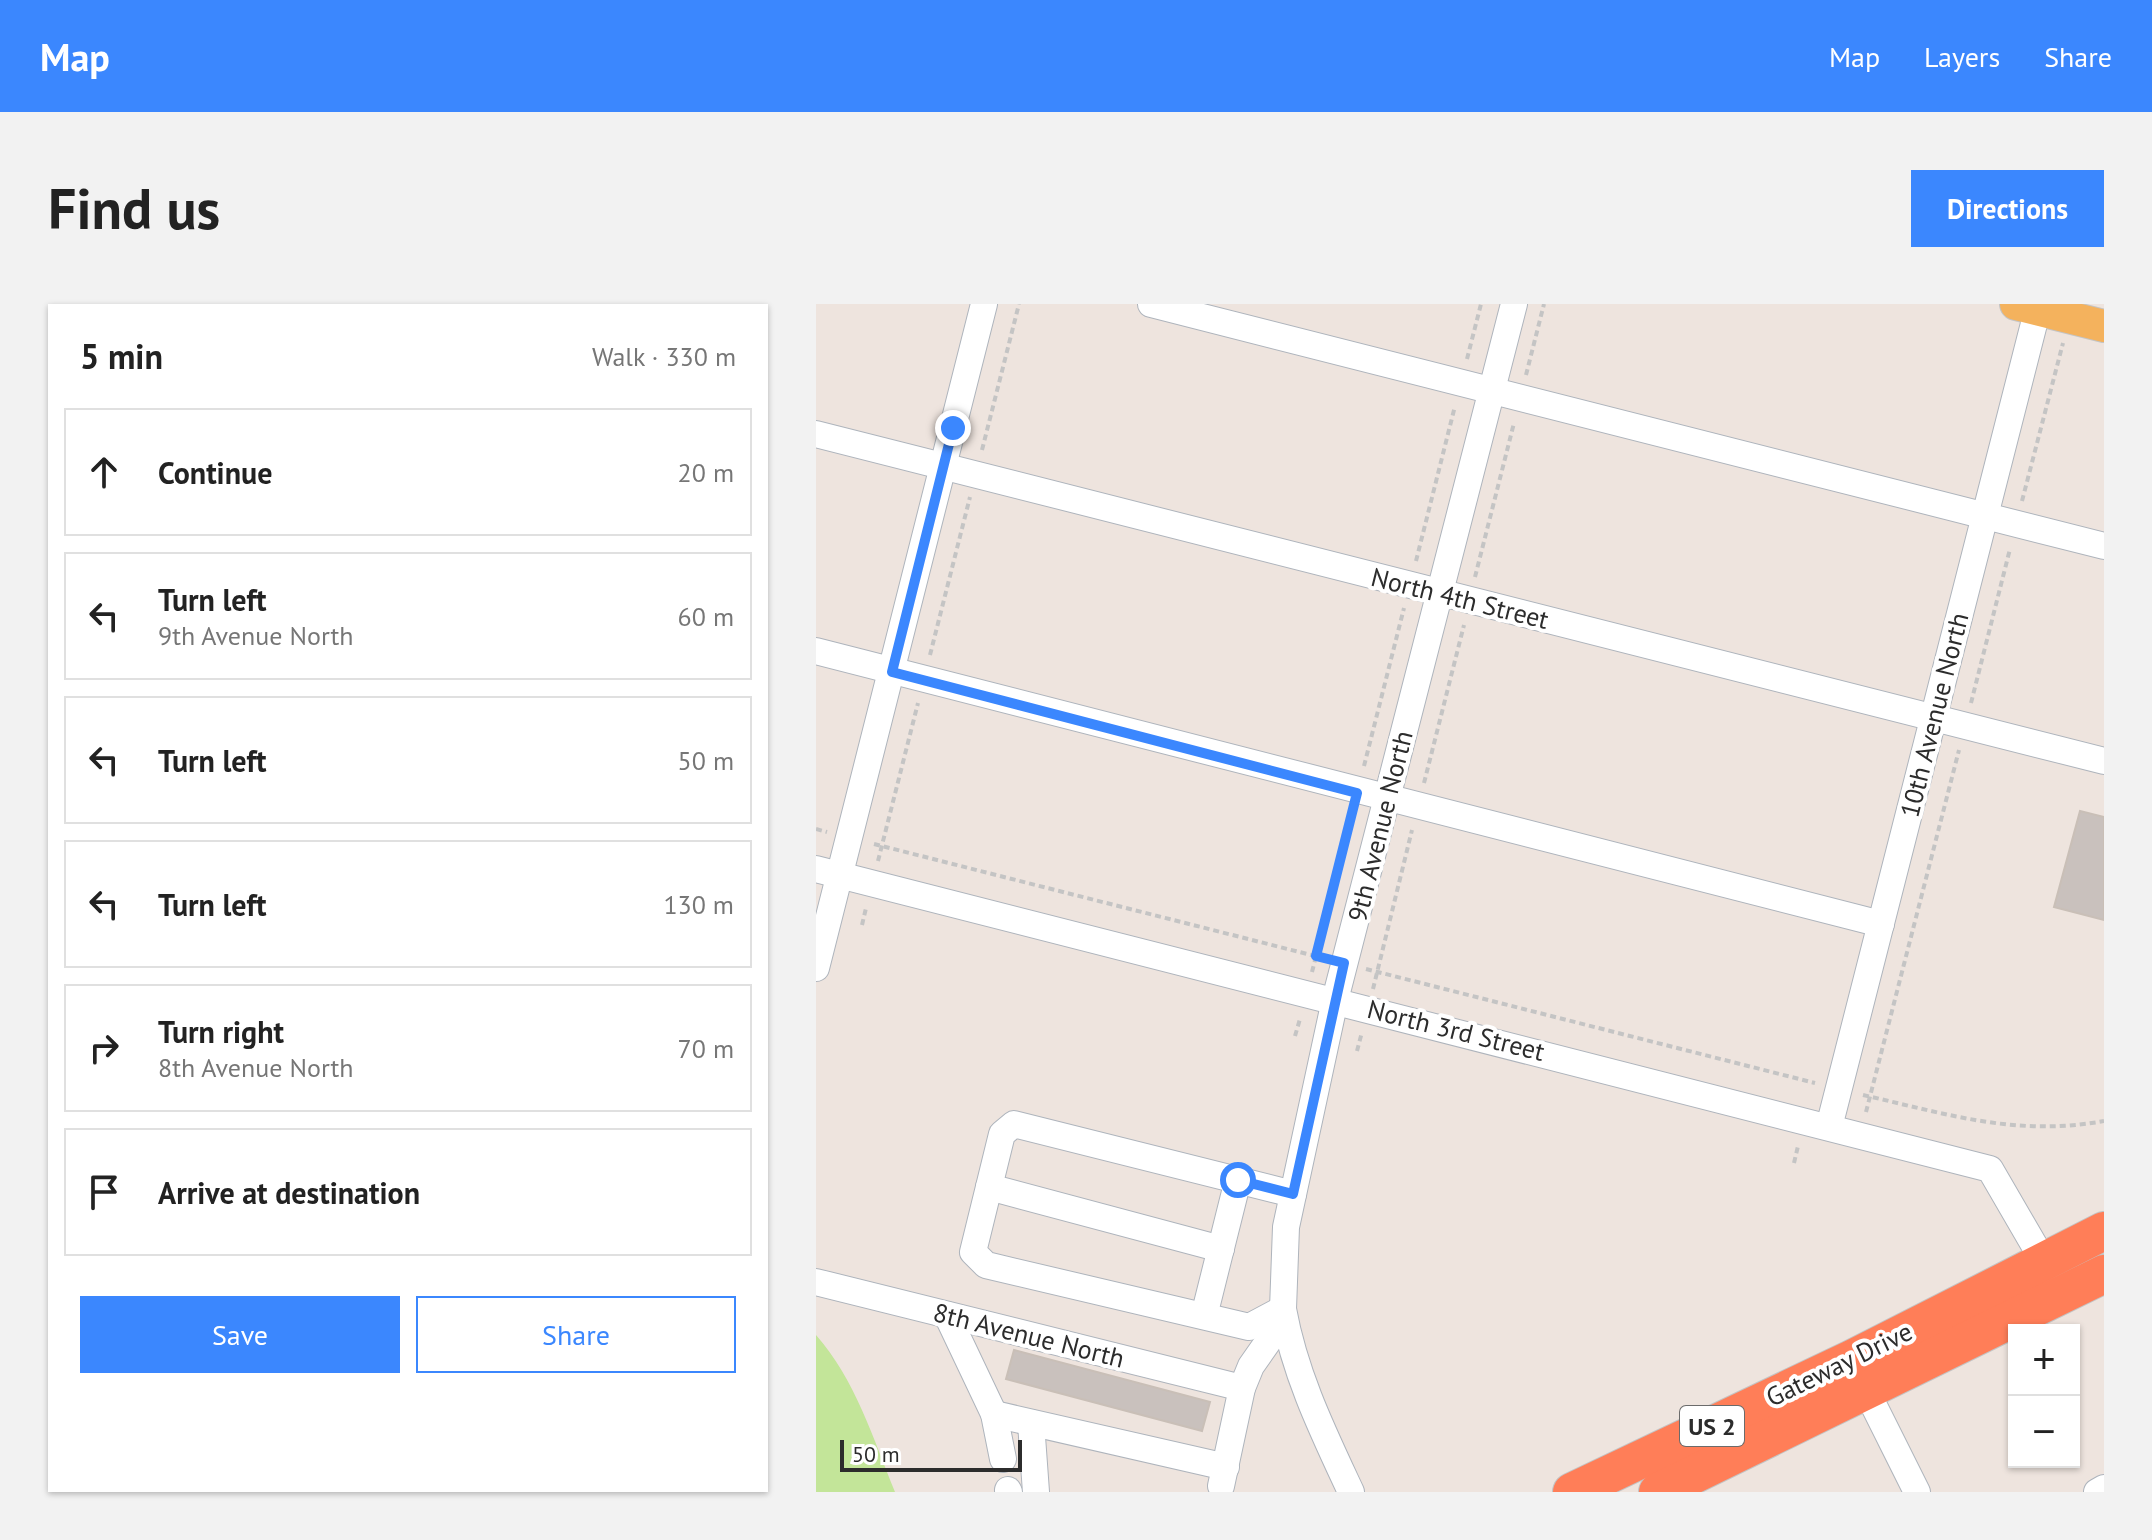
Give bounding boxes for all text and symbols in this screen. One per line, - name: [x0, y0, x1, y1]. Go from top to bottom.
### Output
- text: Map: [40, 32, 110, 81]
- text: Map: [1829, 38, 1880, 75]
- text: Layers: [1924, 38, 2000, 75]
- text: Share: [2044, 38, 2112, 75]
- button: Directions: [1911, 170, 2104, 247]
- text: Find us: [48, 172, 220, 244]
- text: 5 min: [80, 334, 163, 378]
- text: Walk · 330 m: [592, 340, 736, 373]
- route end: [935, 410, 971, 446]
- icon: ahead: [82, 450, 126, 494]
- text: Continue: [158, 453, 272, 492]
- text: 20 m: [678, 456, 734, 489]
- street label: North 4th Street: [1368, 560, 1552, 636]
- text: Turn left: [158, 580, 266, 619]
- icon: left: [82, 594, 126, 638]
- text: 60 m: [678, 600, 734, 633]
- street label: 10th Avenue North: [1893, 609, 1975, 821]
- text: 9th Avenue North: [158, 619, 354, 652]
- street label: 9th Avenue North: [1340, 727, 1420, 925]
- icon: left: [82, 738, 126, 782]
- text: Turn left: [158, 741, 266, 780]
- text: 50 m: [678, 744, 734, 777]
- icon: left: [82, 882, 126, 926]
- text: Turn left: [158, 885, 266, 924]
- text: 130 m: [663, 888, 734, 921]
- street label: North 3rd Street: [1364, 992, 1548, 1068]
- text: Turn right: [158, 1012, 284, 1051]
- icon: right: [82, 1026, 126, 1070]
- text: 70 m: [678, 1032, 734, 1065]
- text: 8th Avenue North: [158, 1051, 354, 1084]
- route start: [1220, 1162, 1256, 1198]
- icon: arrive: [82, 1170, 126, 1214]
- text: Arrive at destination: [158, 1173, 420, 1212]
- street label: 8th Avenue North: [930, 1295, 1128, 1375]
- button: Save: [80, 1296, 400, 1373]
- button: Share: [416, 1296, 736, 1373]
- street label: Gateway Drive: [1760, 1314, 1918, 1414]
- map controls: [2008, 1324, 2080, 1468]
- button: +: [2008, 1324, 2080, 1396]
- button: −: [2008, 1396, 2080, 1468]
- road number: US 2: [1680, 1406, 1744, 1446]
- scale bar: [840, 1436, 1022, 1472]
- text: 50 m: [852, 1440, 900, 1468]

